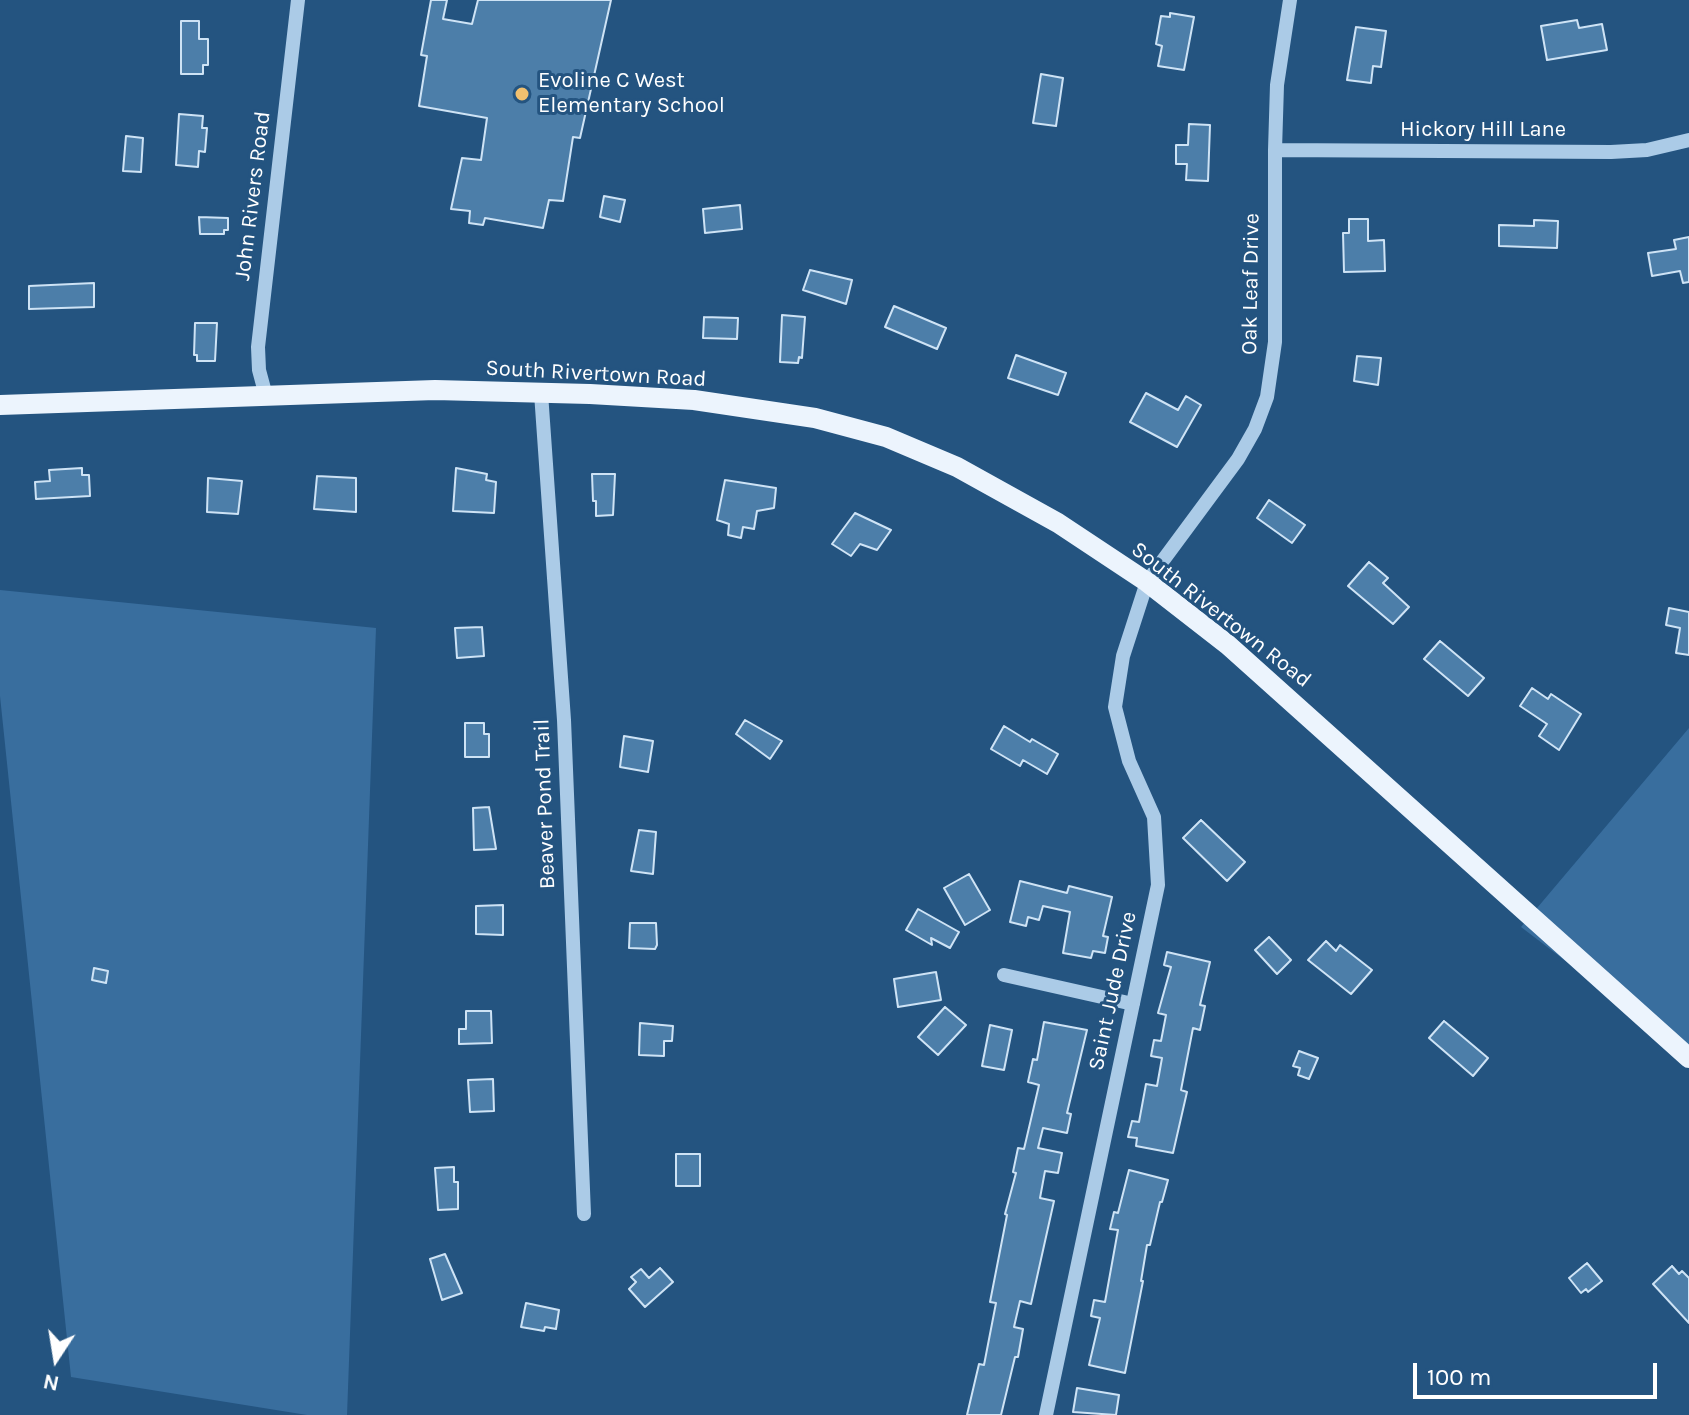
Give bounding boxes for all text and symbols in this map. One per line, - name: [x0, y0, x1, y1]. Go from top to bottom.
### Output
- place label: Evoline C West Elementary School: [538, 68, 725, 120]
- marker: Evoline C West Elementary School: [513, 85, 531, 103]
- street label: John Rivers Road: [230, 110, 276, 282]
- street label: Hickory Hill Lane: [1400, 117, 1566, 143]
- street label: Oak Leaf Drive: [1237, 213, 1265, 355]
- street label: South Rivertown Road: [485, 355, 707, 393]
- street label: South Rivertown Road: [1126, 537, 1316, 693]
- street label: Beaver Pond Trail: [529, 718, 561, 890]
- street label: Saint Jude Drive: [1083, 909, 1143, 1073]
- north arrow: [16, 1319, 96, 1399]
- scale bar: [1417, 1347, 1661, 1397]
- text: 100 m: [1427, 1363, 1492, 1391]
- text: N: [41, 1368, 61, 1397]

